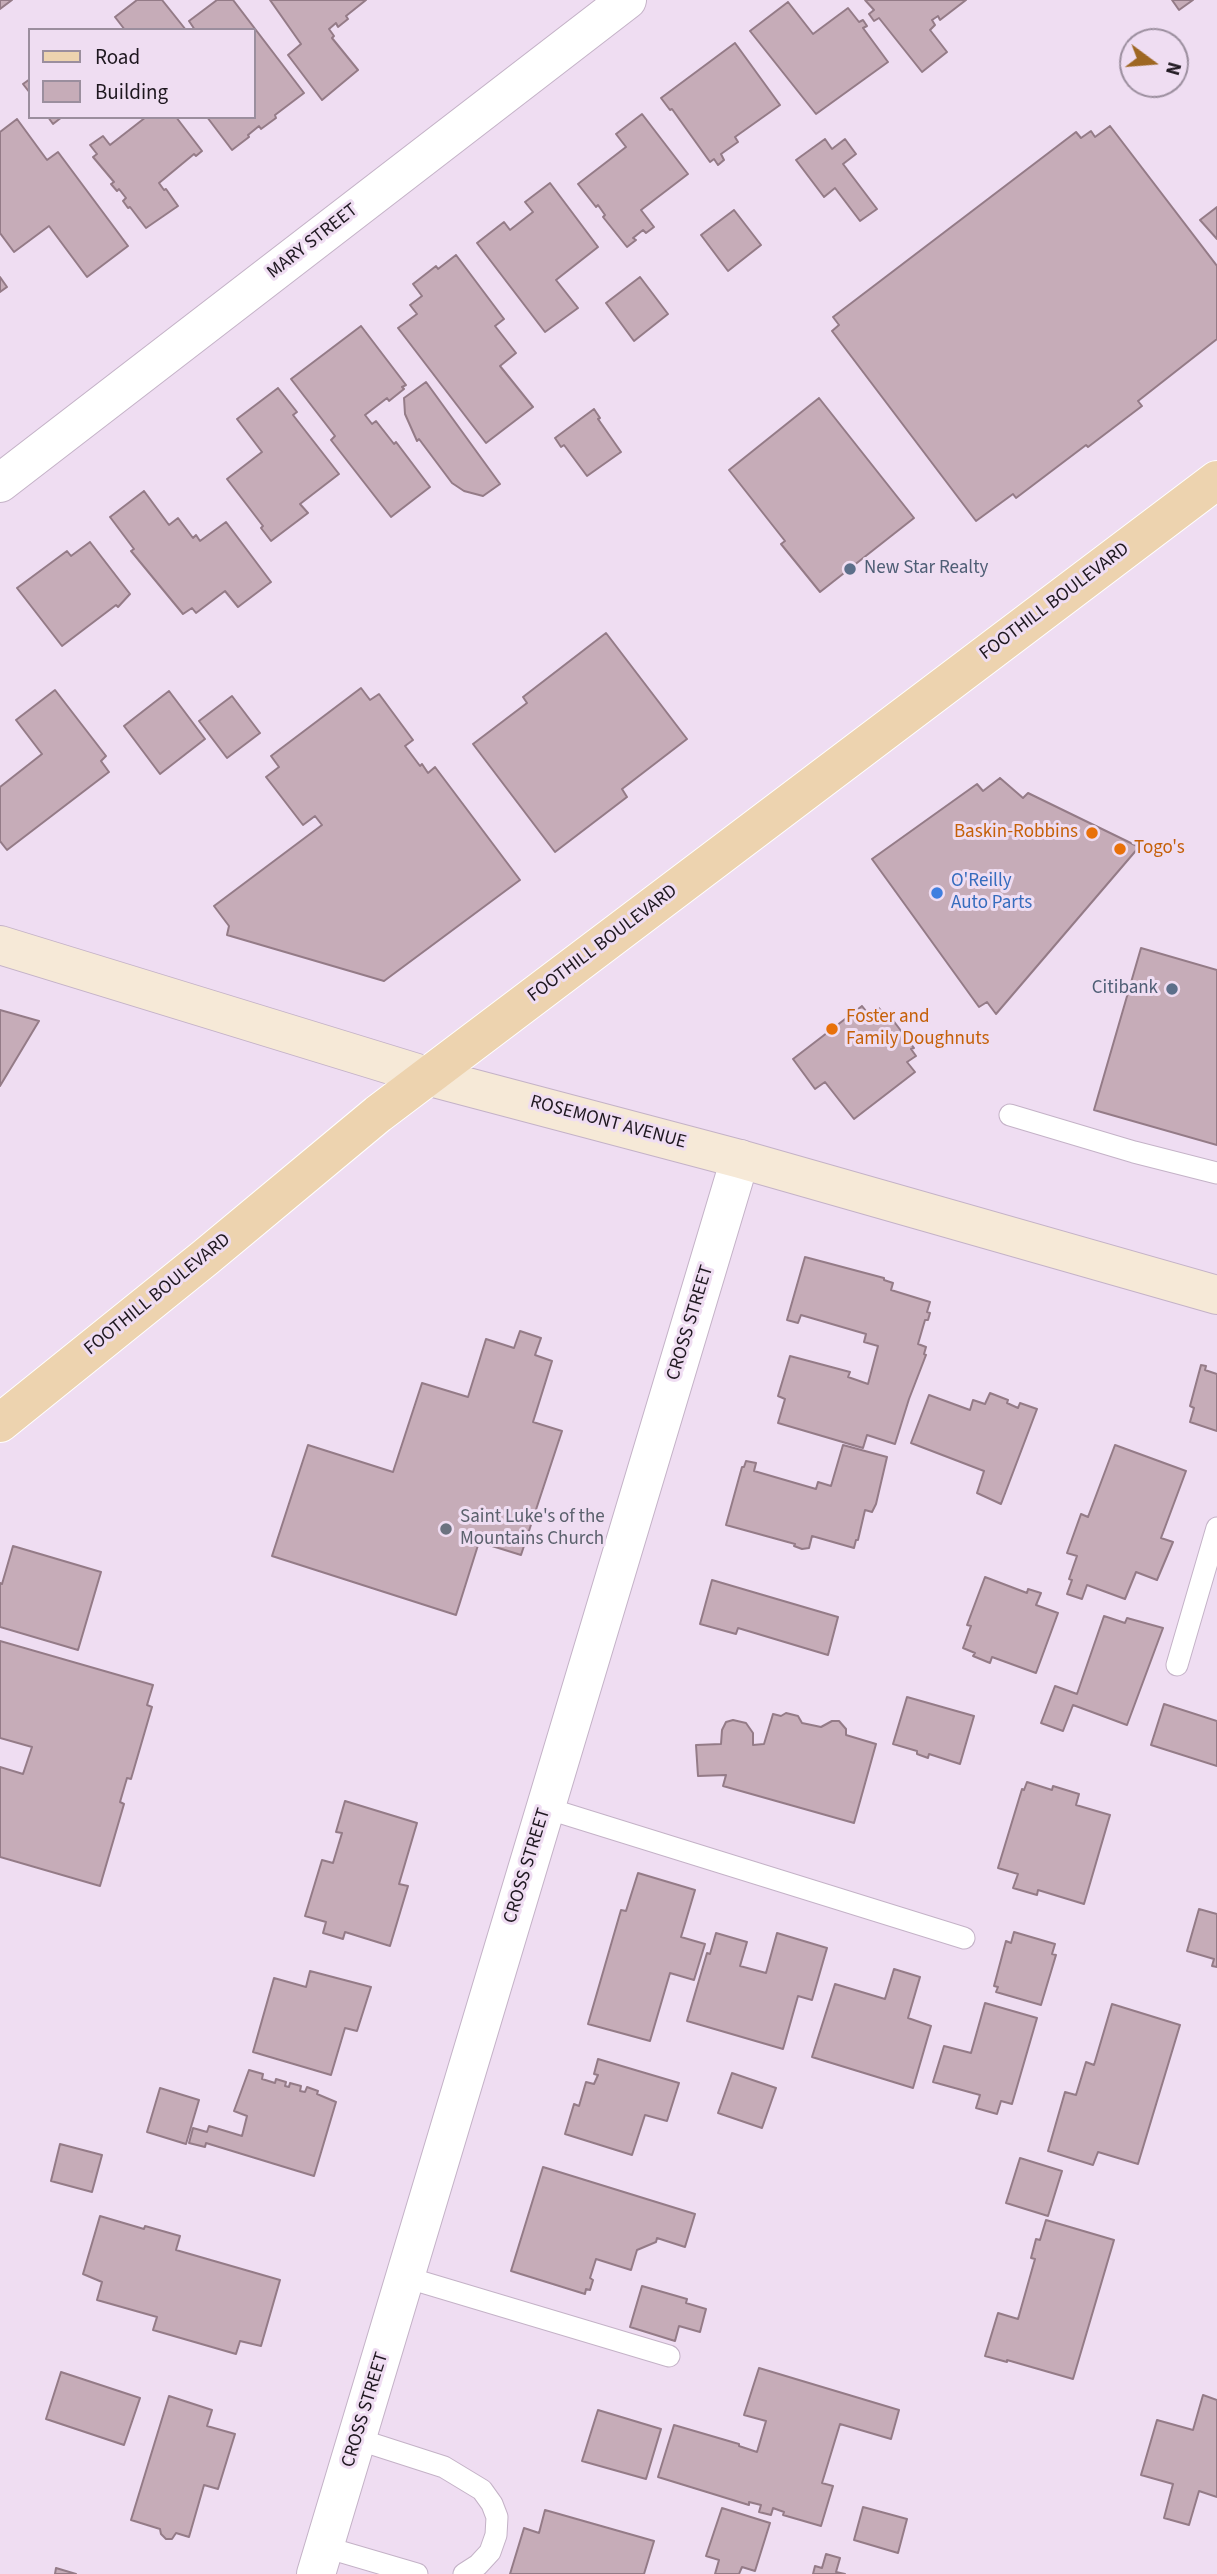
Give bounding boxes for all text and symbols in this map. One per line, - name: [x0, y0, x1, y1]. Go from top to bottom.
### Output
- legend: [28, 28, 256, 119]
- north arrow: [1119, 28, 1189, 98]
- text: Road: [95, 42, 140, 72]
- text: N: [1158, 59, 1187, 78]
- text: Building: [95, 77, 168, 107]
- street label: MARY STREET: [263, 200, 363, 284]
- street label: FOOTHILL BOULEVARD: [976, 538, 1134, 666]
- place label: New Star Realty: [864, 558, 988, 580]
- marker: New Star Realty: [842, 561, 858, 577]
- place label: Baskin-Robbins: [954, 822, 1078, 844]
- marker: Baskin-Robbins: [1084, 825, 1100, 841]
- place label: Togo's: [1134, 838, 1185, 860]
- marker: Togo's: [1112, 841, 1128, 857]
- place label: O'Reilly Auto Parts: [951, 871, 1032, 915]
- street label: FOOTHILL BOULEVARD: [524, 880, 682, 1008]
- marker: O'Reilly Auto Parts: [929, 885, 945, 901]
- place label: Citibank: [1092, 978, 1158, 1000]
- marker: Citibank: [1164, 981, 1180, 997]
- place label: Foster and Family Doughnuts: [846, 1007, 989, 1051]
- marker: Foster and Family Doughnuts: [824, 1021, 840, 1037]
- street label: ROSEMONT AVENUE: [527, 1091, 689, 1155]
- street label: FOOTHILL BOULEVARD: [80, 1229, 236, 1361]
- street label: CROSS STREET: [663, 1263, 719, 1383]
- place label: Saint Luke's of the Mountains Church: [460, 1507, 605, 1551]
- marker: Saint Luke's of the Mountains Church: [438, 1521, 454, 1537]
- street label: CROSS STREET: [500, 1806, 556, 1926]
- street label: CROSS STREET: [338, 2350, 394, 2470]

